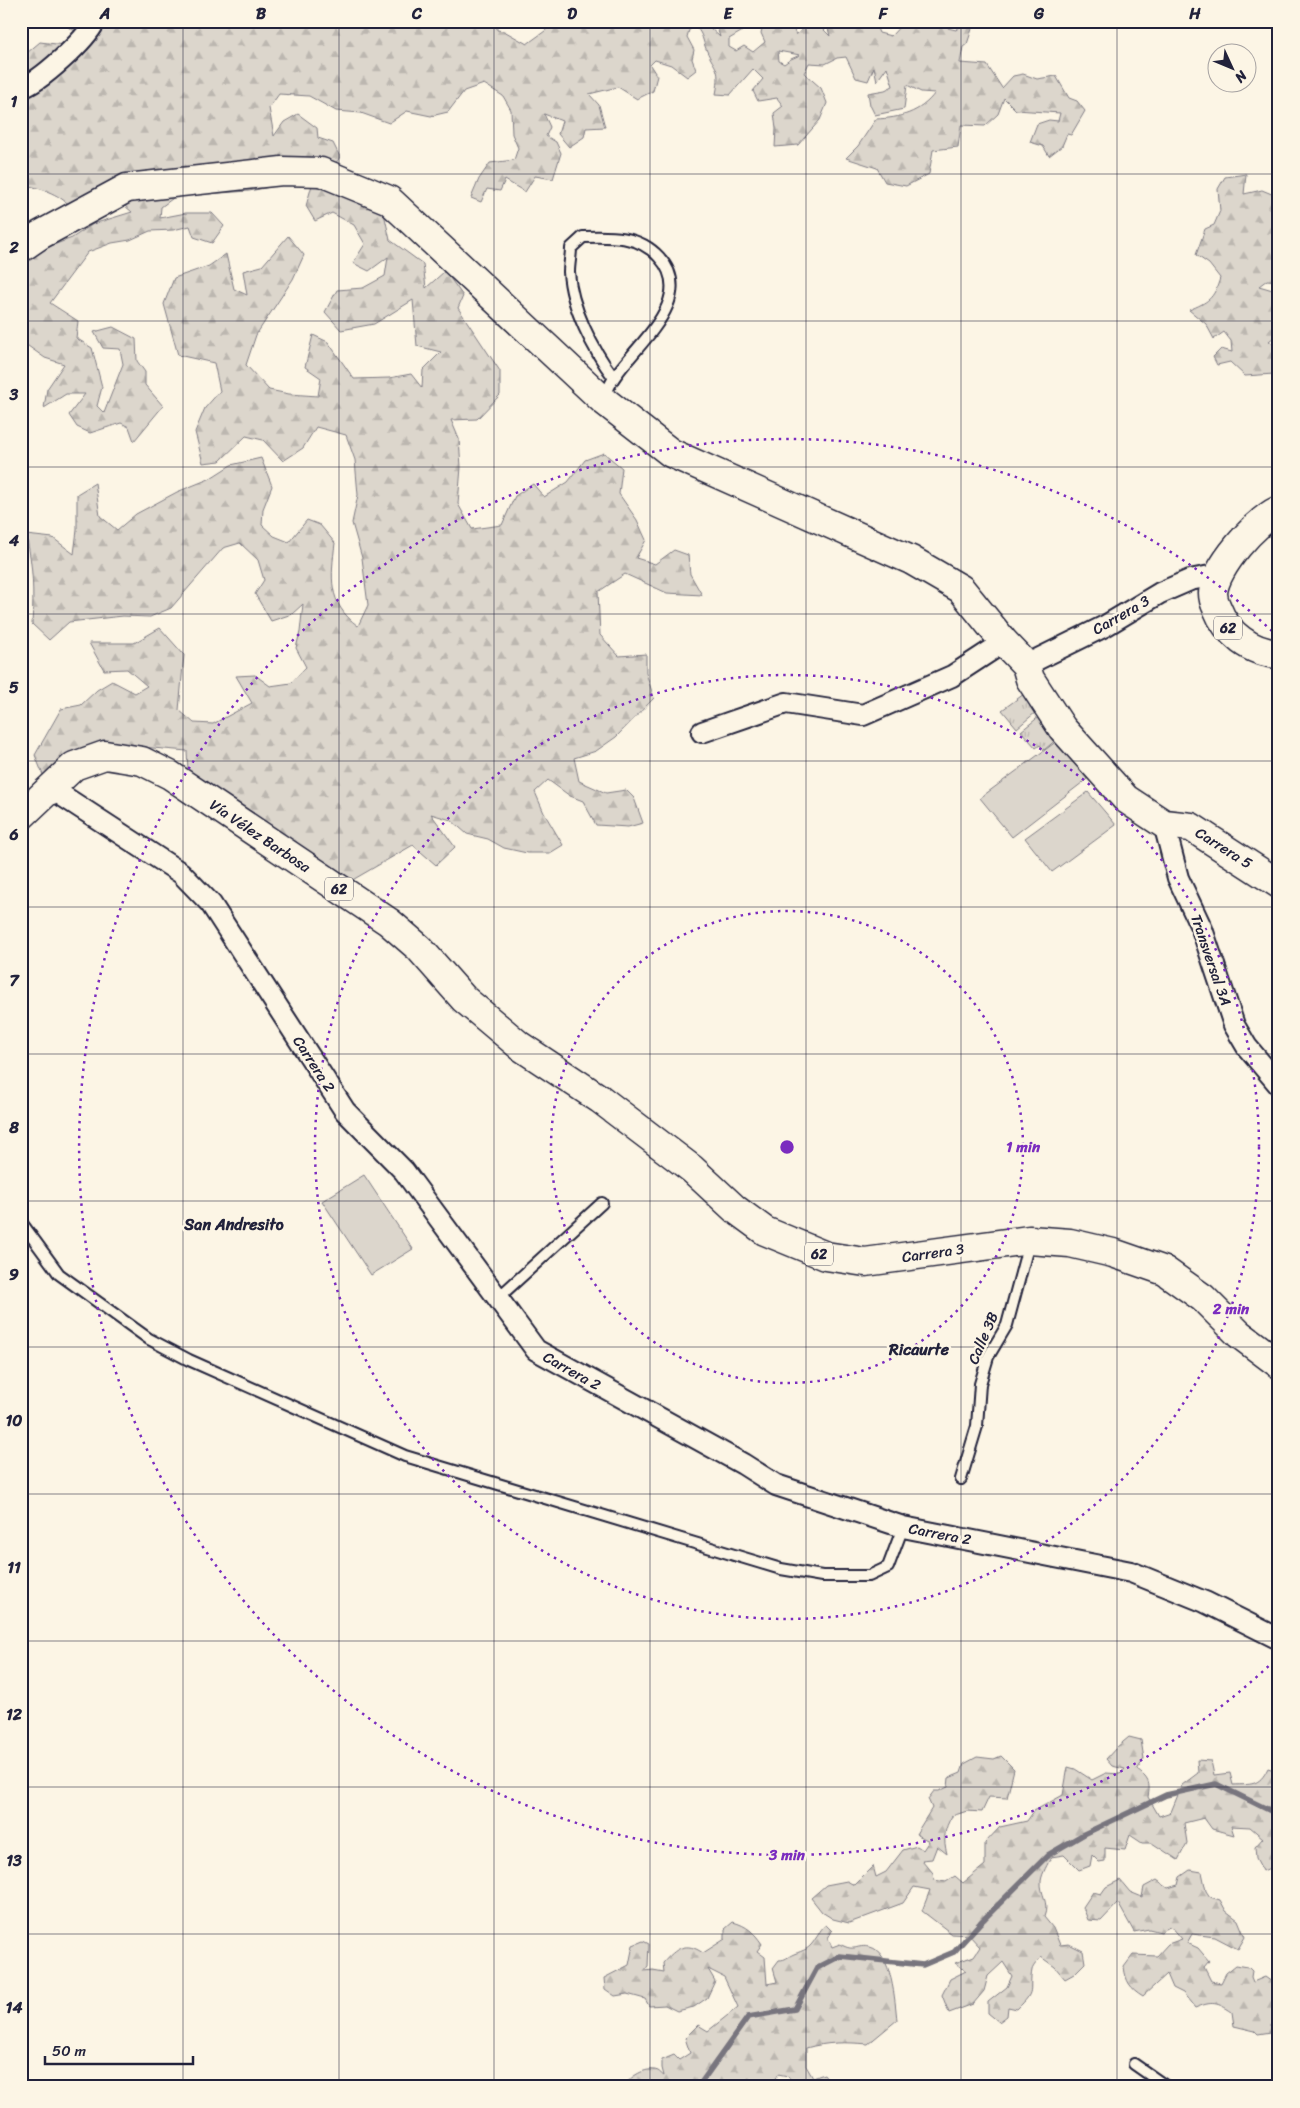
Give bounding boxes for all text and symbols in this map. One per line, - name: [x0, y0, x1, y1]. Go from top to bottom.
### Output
- text: A: [99, 0, 110, 28]
- text: B: [256, 0, 267, 28]
- text: C: [411, 0, 423, 28]
- text: D: [567, 0, 577, 28]
- text: E: [724, 0, 734, 28]
- text: F: [878, 0, 889, 28]
- text: G: [1033, 0, 1045, 28]
- text: H: [1188, 0, 1201, 28]
- north arrow: [1208, 42, 1258, 92]
- text: N: [1228, 64, 1254, 89]
- text: 1: [11, 87, 18, 116]
- text: 2: [8, 233, 19, 262]
- text: 3: [9, 380, 19, 409]
- text: 4: [8, 526, 19, 555]
- street label: Carrera 3: [1087, 588, 1155, 642]
- road number: 62: [1214, 616, 1242, 640]
- text: 5: [9, 673, 19, 702]
- street label: Vía Vélez Barbosa: [204, 792, 316, 880]
- text: 6: [8, 820, 19, 849]
- street label: Carrera 5: [1190, 820, 1258, 876]
- road number: 62: [325, 878, 353, 901]
- street label: Transversal 3A: [1183, 911, 1239, 1009]
- text: 7: [9, 966, 20, 995]
- street label: Carrera 2: [286, 1030, 342, 1098]
- text: 8: [8, 1113, 19, 1142]
- text: 1 min: [1006, 1134, 1041, 1160]
- centre of rings: [778, 1138, 796, 1156]
- district label: San Andresito: [183, 1210, 284, 1239]
- street label: Carrera 3: [900, 1236, 966, 1270]
- road number: 62: [805, 1242, 833, 1266]
- text: 9: [9, 1260, 19, 1289]
- text: 2 min: [1212, 1296, 1250, 1322]
- street label: Calle 3B: [960, 1307, 1006, 1368]
- district label: Ricaurte: [888, 1335, 950, 1364]
- street label: Carrera 2: [538, 1344, 606, 1398]
- text: 10: [6, 1406, 22, 1435]
- street label: Carrera 2: [907, 1515, 974, 1553]
- text: 11: [7, 1553, 21, 1582]
- text: 12: [6, 1700, 23, 1729]
- text: 3 min: [768, 1842, 806, 1868]
- text: 13: [6, 1846, 22, 1875]
- text: 14: [6, 1993, 22, 2022]
- scale bar: [45, 2033, 192, 2065]
- text: 50 m: [52, 2038, 87, 2064]

